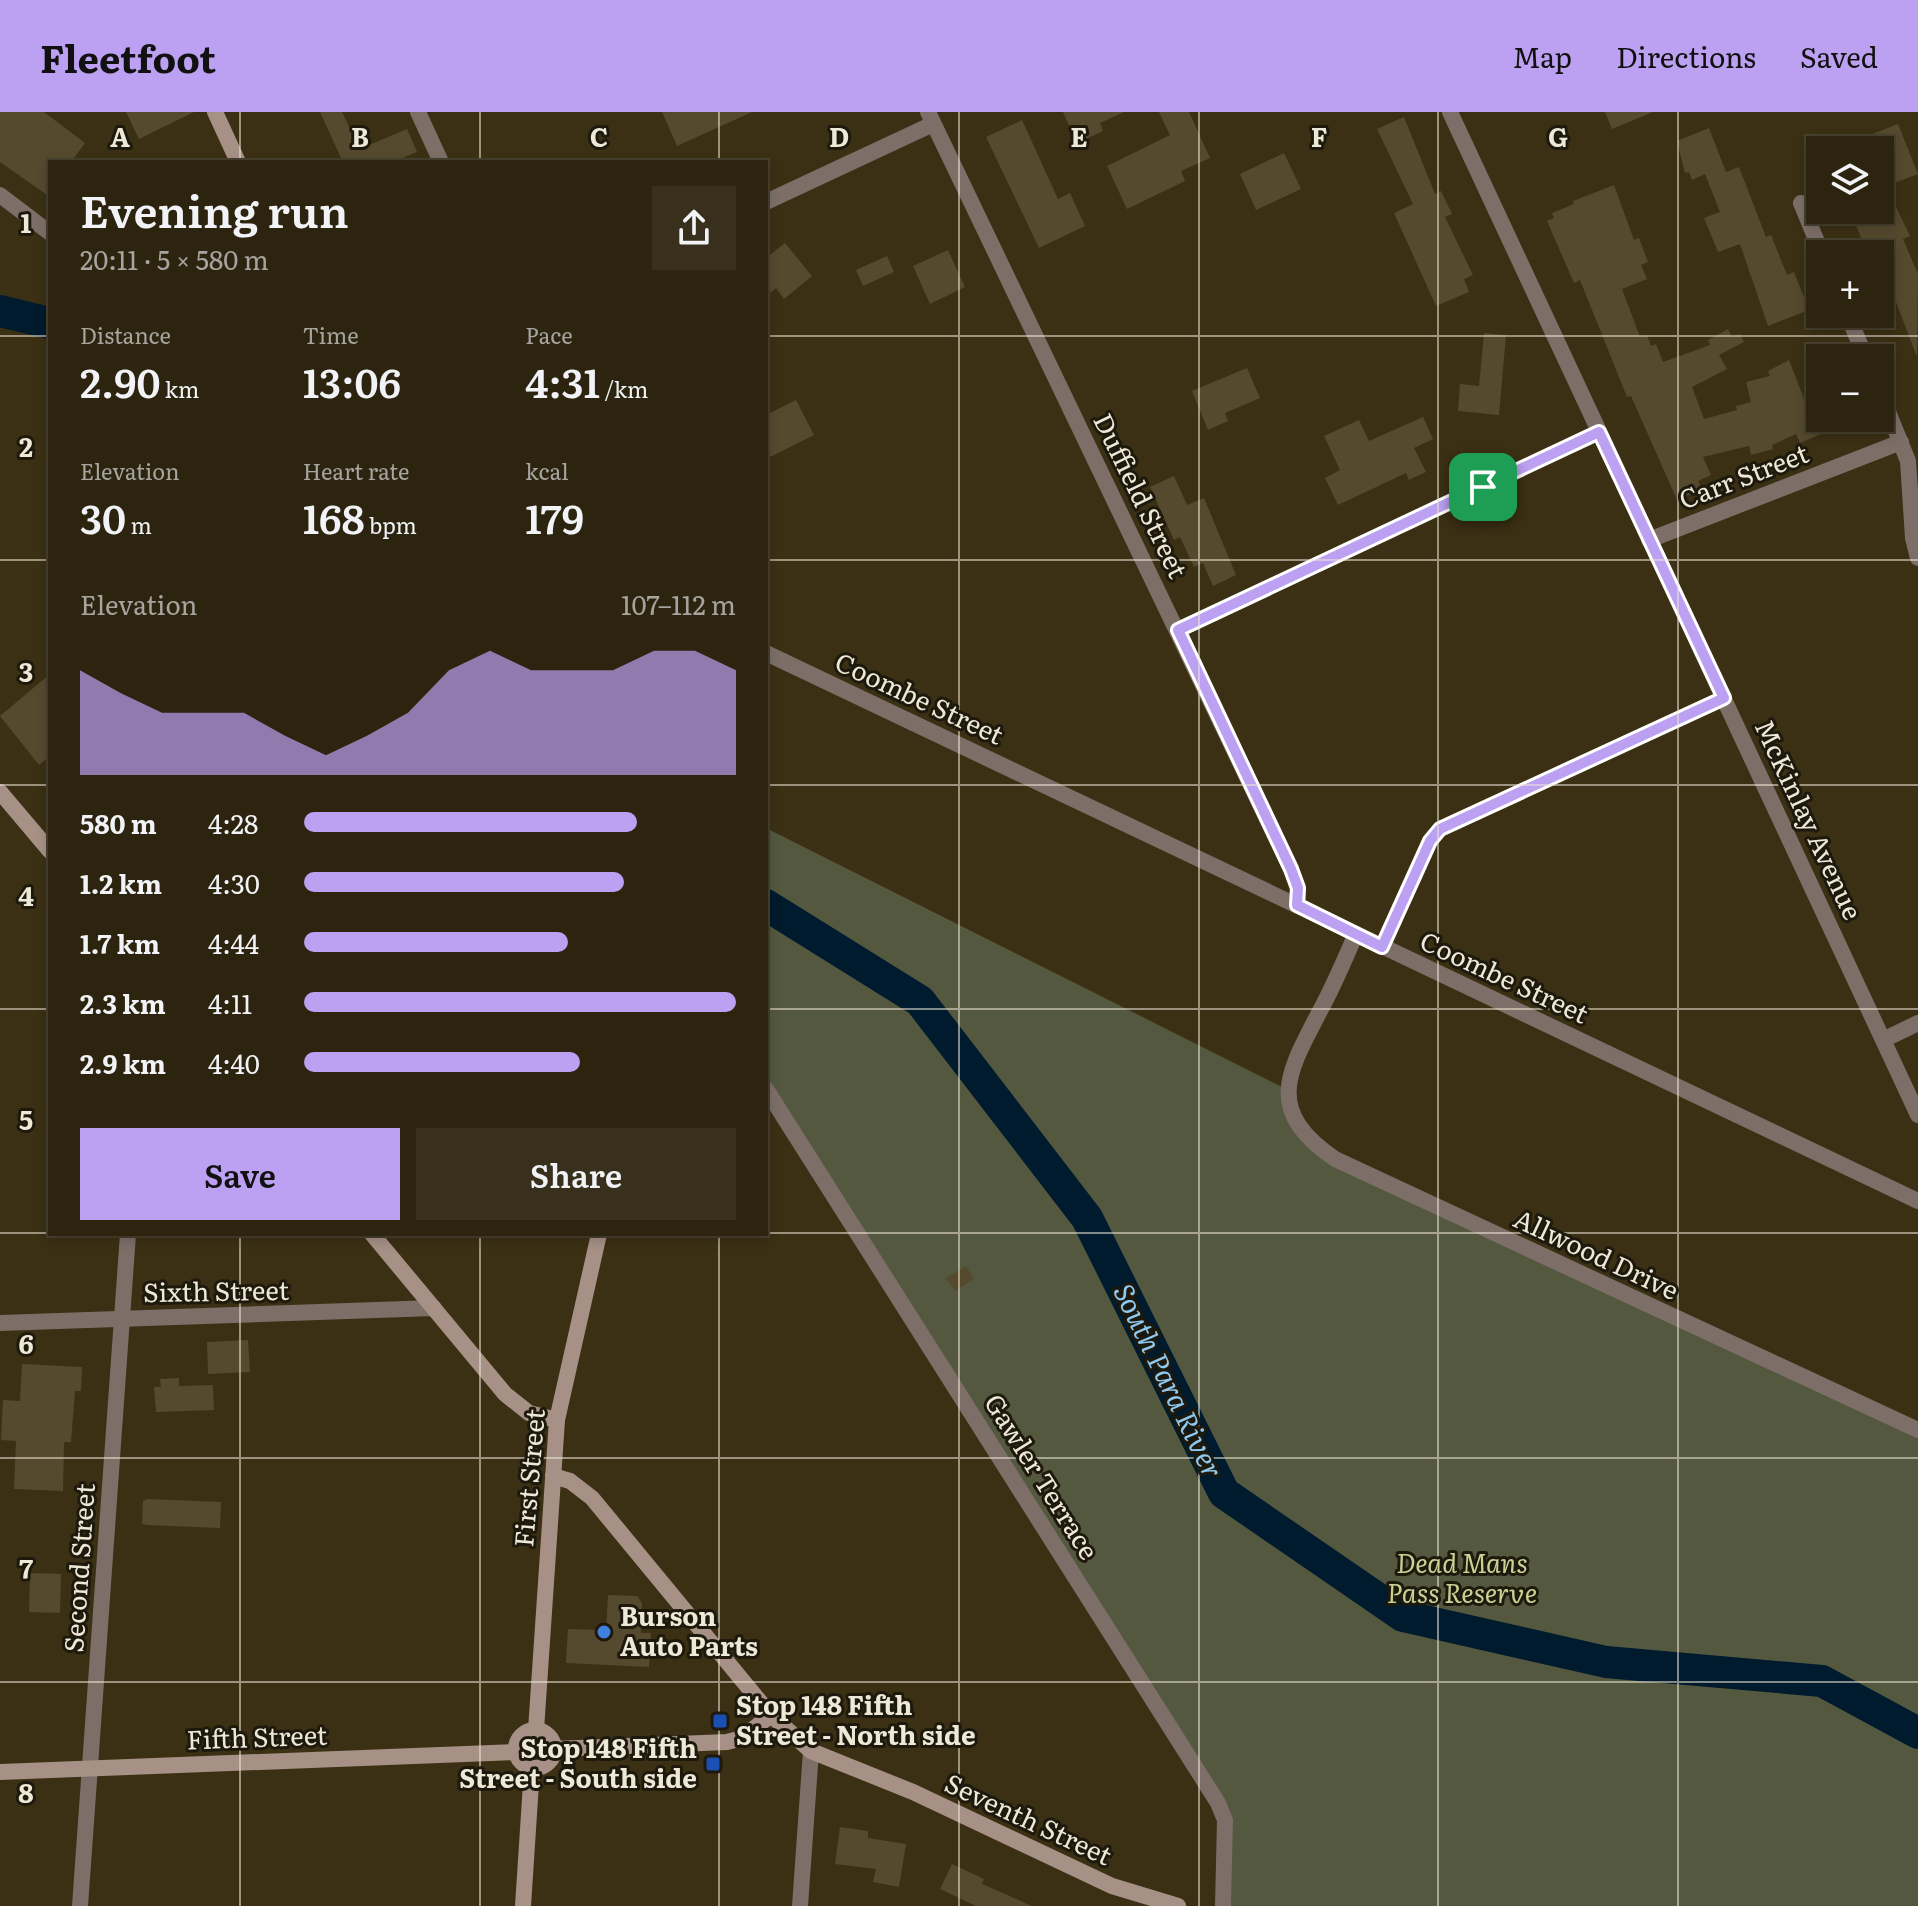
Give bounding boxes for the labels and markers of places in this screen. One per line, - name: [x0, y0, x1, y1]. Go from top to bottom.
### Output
- pin: [1449, 453, 1517, 521]
- place label: Burson Auto Parts: [620, 1595, 758, 1664]
- marker: Burson Auto Parts: [595, 1623, 613, 1641]
- place label: Stop 148 Fifth Street - North side: [736, 1684, 976, 1753]
- marker: Stop 148 Fifth Street - North side: [711, 1712, 729, 1730]
- place label: Stop 148 Fifth Street - South side: [459, 1727, 697, 1796]
- marker: Stop 148 Fifth Street - South side: [704, 1755, 722, 1773]

